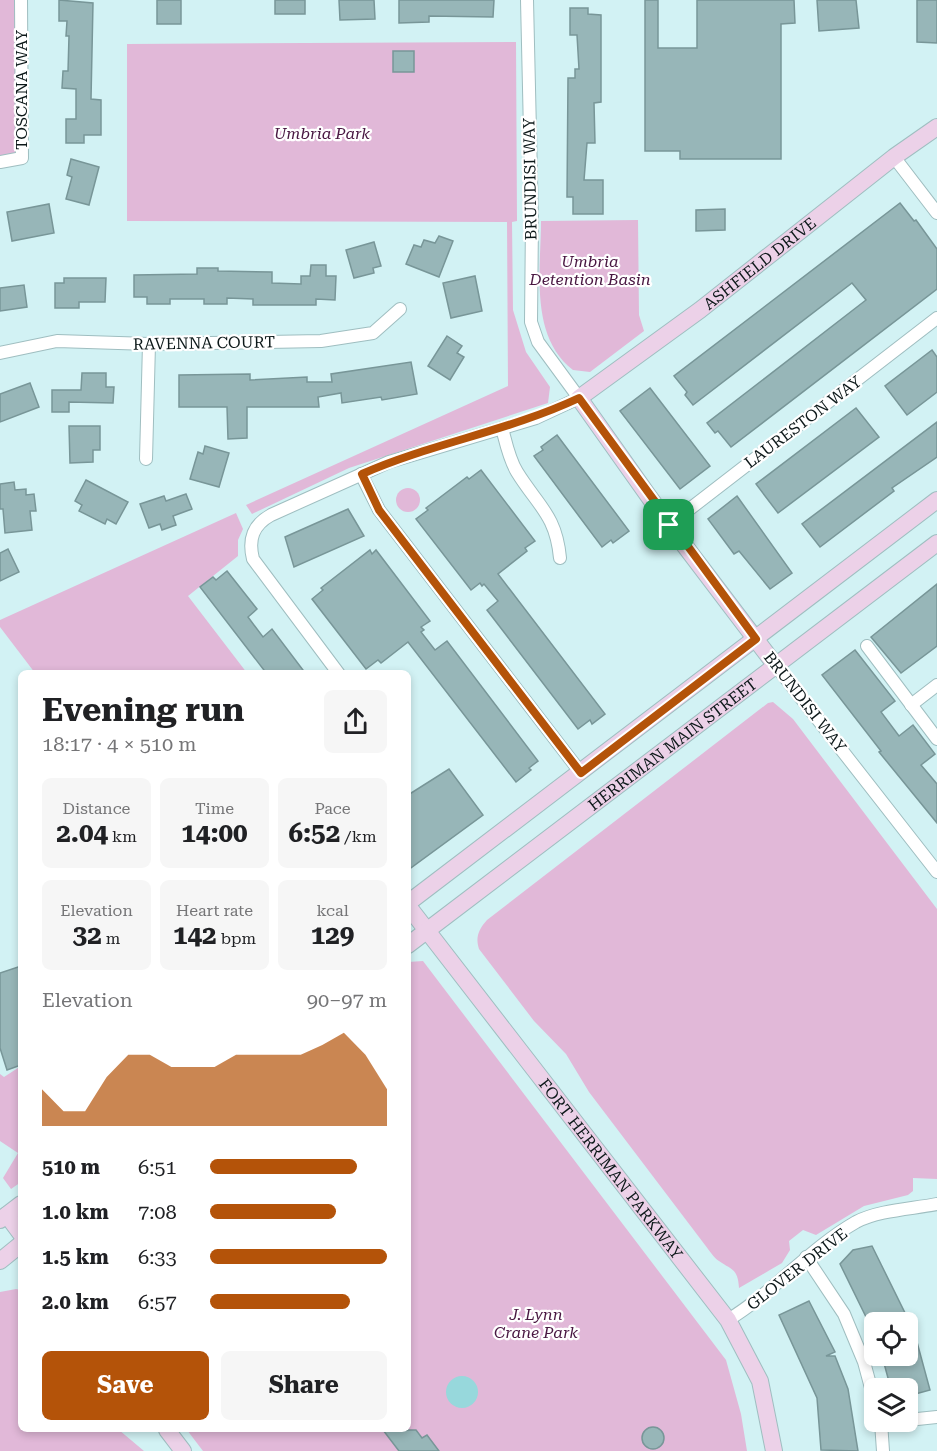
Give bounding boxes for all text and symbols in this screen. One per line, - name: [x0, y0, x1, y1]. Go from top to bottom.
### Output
- street label: TOSCANA WAY: [12, 30, 31, 150]
- street label: BRUNDISI WAY: [519, 118, 541, 240]
- park label: Umbria Park: [274, 124, 370, 143]
- street label: ASHFIELD DRIVE: [699, 213, 820, 313]
- park label: Umbria Detention Basin: [528, 252, 651, 289]
- street label: RAVENNA COURT: [133, 332, 276, 354]
- street label: LAURESTON WAY: [741, 372, 865, 472]
- pin: [643, 499, 694, 550]
- icon: arrive: [652, 508, 685, 541]
- street label: BRUNDISI WAY: [760, 648, 850, 756]
- street label: HERRIMAN MAIN STREET: [584, 674, 761, 814]
- text: Evening run: [42, 690, 244, 729]
- button: share: [324, 690, 387, 753]
- text: 18:17 · 4 × 510 m: [42, 732, 197, 756]
- text: Distance: [63, 799, 130, 818]
- text: Time: [195, 799, 234, 818]
- text: Pace: [314, 799, 351, 818]
- text: 2.04: [56, 818, 108, 848]
- text: 14:00: [181, 818, 248, 848]
- text: 6:52: [288, 818, 340, 848]
- text: km: [108, 827, 137, 846]
- text: /km: [340, 827, 377, 846]
- text: Elevation: [60, 901, 133, 920]
- text: Heart rate: [176, 901, 253, 920]
- text: kcal: [316, 901, 349, 920]
- text: 32: [73, 920, 102, 950]
- text: 142: [173, 920, 217, 950]
- text: 129: [311, 920, 354, 950]
- text: m: [102, 929, 120, 948]
- text: bpm: [217, 929, 256, 948]
- text: Elevation: [42, 988, 133, 1012]
- text: 90–97 m: [307, 988, 387, 1012]
- street label: FORT HERRIMAN PARKWAY: [535, 1074, 687, 1263]
- text: 510 m: [42, 1155, 100, 1179]
- text: 6:51: [138, 1155, 177, 1179]
- text: 1.0 km: [42, 1200, 109, 1224]
- text: 7:08: [138, 1200, 177, 1224]
- street label: GLOVER DRIVE: [743, 1224, 851, 1314]
- text: 1.5 km: [42, 1245, 109, 1269]
- text: 6:33: [138, 1245, 177, 1269]
- text: 2.0 km: [42, 1290, 109, 1314]
- text: 6:57: [138, 1290, 177, 1314]
- park label: J. Lynn Crane Park: [494, 1305, 578, 1342]
- map controls: [864, 1312, 918, 1432]
- button: locate: [864, 1312, 918, 1366]
- button: Save: [42, 1351, 209, 1420]
- button: Share: [221, 1351, 387, 1420]
- button: layers: [864, 1378, 918, 1432]

